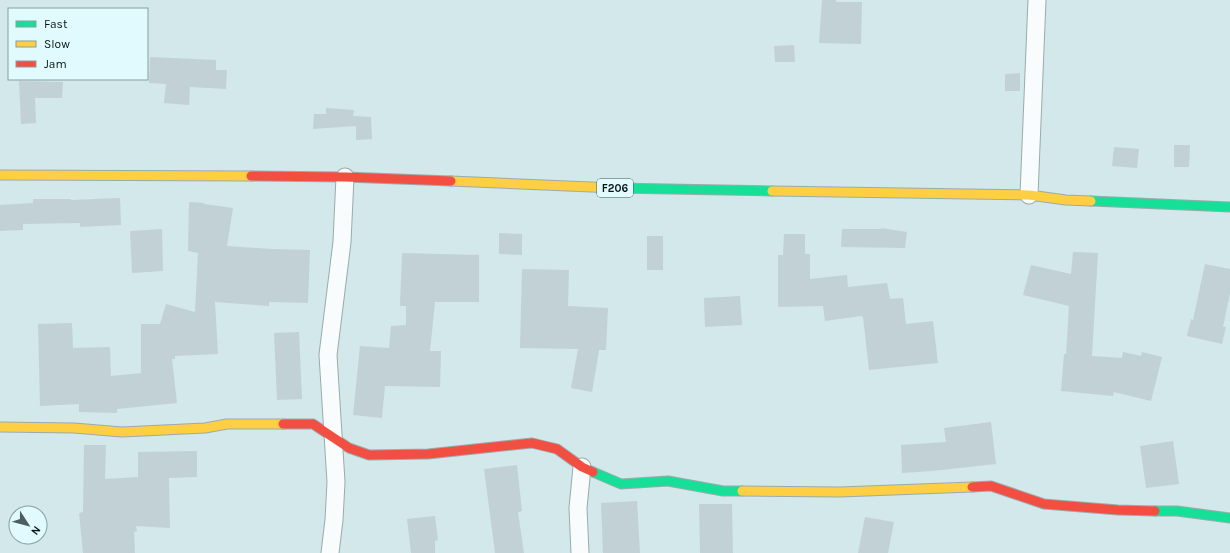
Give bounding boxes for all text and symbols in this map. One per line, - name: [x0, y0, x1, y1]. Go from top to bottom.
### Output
- legend: [8, 8, 148, 80]
- text: Fast: [44, 17, 68, 31]
- text: Slow: [44, 37, 70, 51]
- text: Jam: [44, 57, 67, 71]
- road number: F206: [597, 179, 633, 197]
- north arrow: [8, 505, 48, 545]
- text: N: [28, 524, 43, 538]

